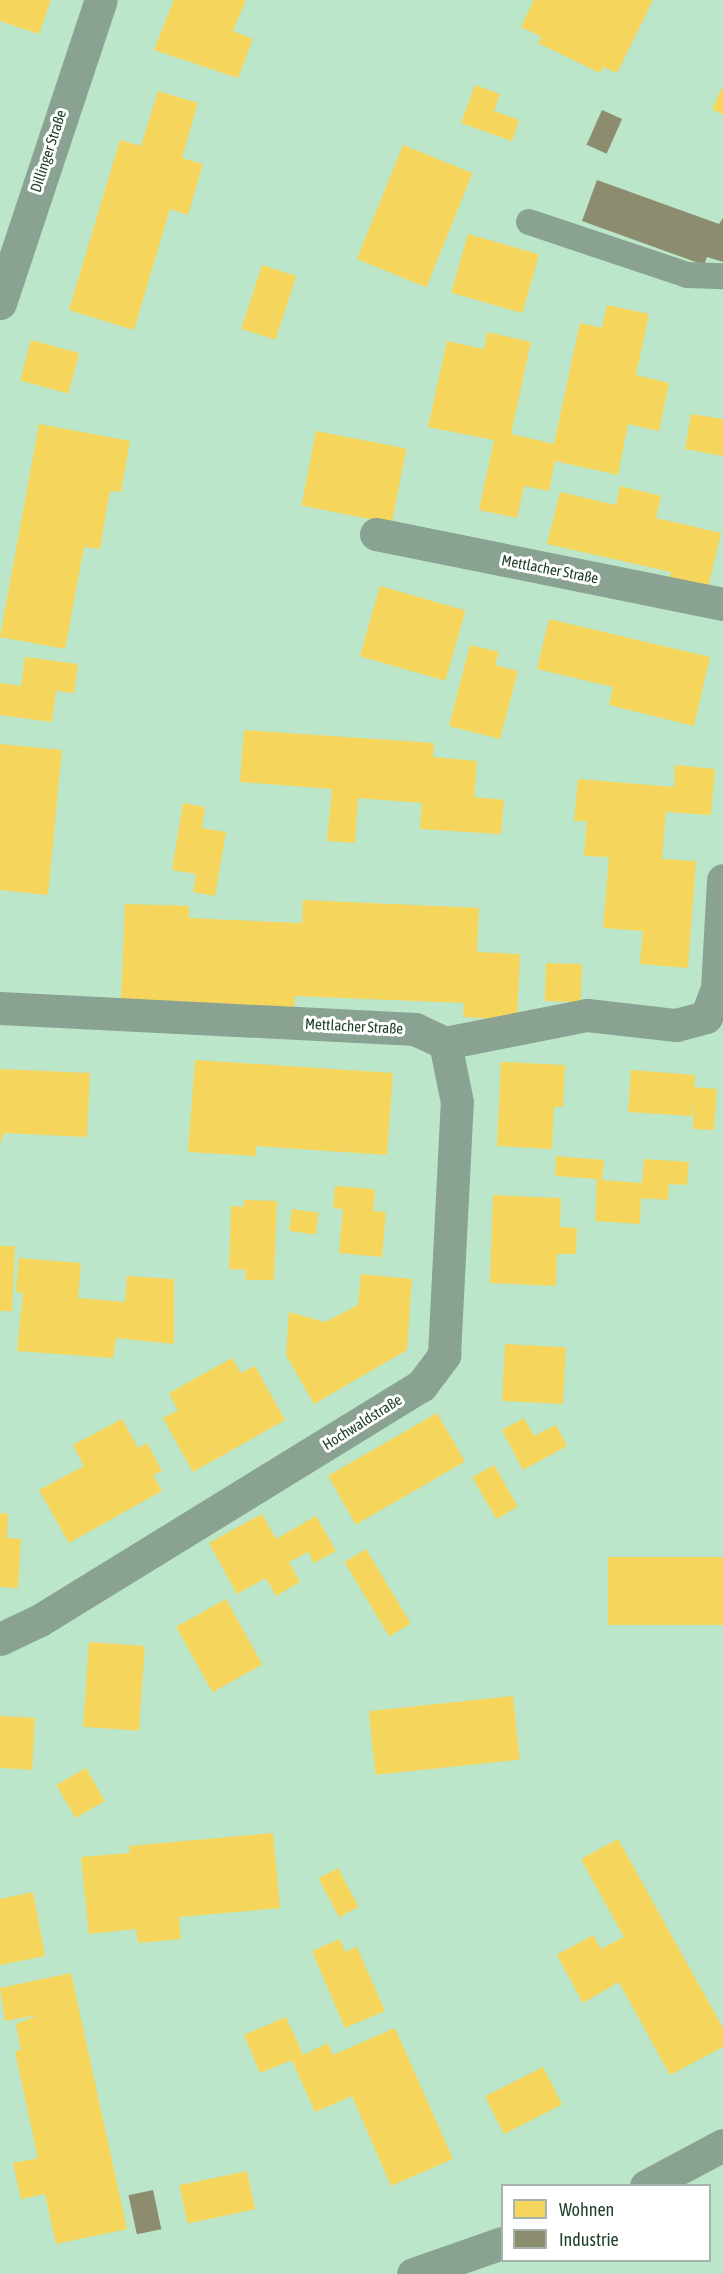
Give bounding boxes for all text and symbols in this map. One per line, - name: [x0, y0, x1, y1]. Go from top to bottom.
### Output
- street label: Dillinger Straße: [26, 108, 70, 194]
- street label: Mettlacher Straße: [500, 551, 600, 587]
- street label: Mettlacher Straße: [305, 1014, 403, 1038]
- street label: Hochwaldstraße: [319, 1391, 405, 1453]
- legend: [501, 2184, 711, 2262]
- text: Wohnen: [559, 2199, 614, 2220]
- text: Industrie: [559, 2229, 619, 2250]

